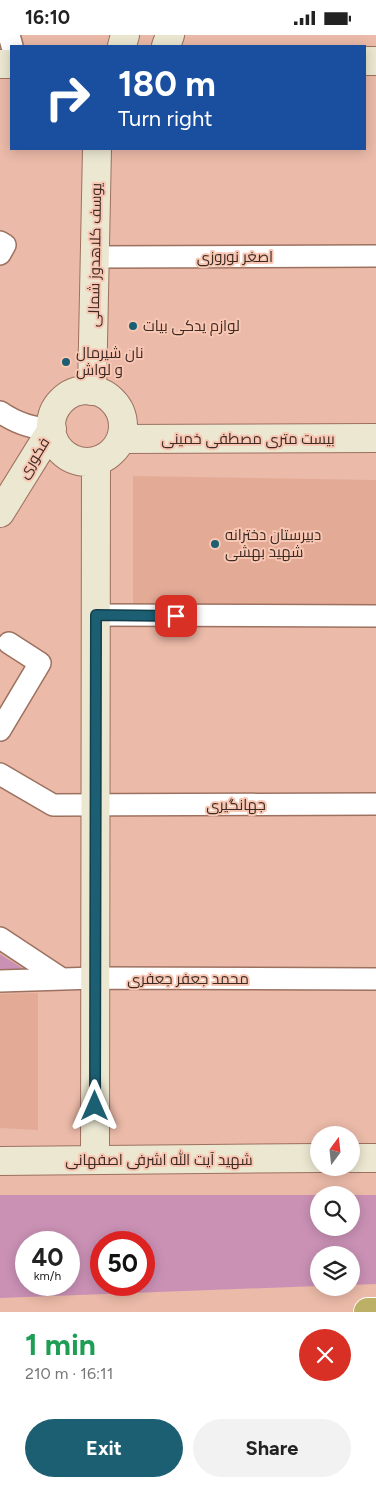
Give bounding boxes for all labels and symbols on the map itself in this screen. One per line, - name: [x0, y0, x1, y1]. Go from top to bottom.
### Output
- street label: یوسف کلاهدوز شمالی: [85, 183, 106, 327]
- street label: اصغر نوروزی: [197, 248, 273, 267]
- place label: لوازم یدکی بیات: [143, 317, 240, 336]
- marker: لوازم یدکی بیات: [127, 320, 139, 332]
- place label: نان شیرمال و لواش: [76, 344, 144, 380]
- marker: نان شیرمال و لواش: [60, 356, 72, 368]
- street label: بیست متری مصطفی خمینی: [161, 430, 335, 449]
- street label: فکوری: [14, 434, 54, 482]
- place label: دبیرستان دخترانه شهید بهشی: [225, 526, 321, 562]
- marker: دبیرستان دخترانه شهید بهشی: [209, 538, 221, 550]
- pin: [155, 595, 197, 637]
- street label: جهانگیری: [206, 796, 266, 815]
- street label: محمد جعفر جعفری: [127, 970, 249, 989]
- position arrow: [68, 1079, 120, 1131]
- north arrow: [310, 1126, 360, 1176]
- street label: شهید آیت الله اشرفی اصفهانی: [65, 1150, 253, 1170]
- speed limit sign: 50: [90, 1231, 155, 1296]

